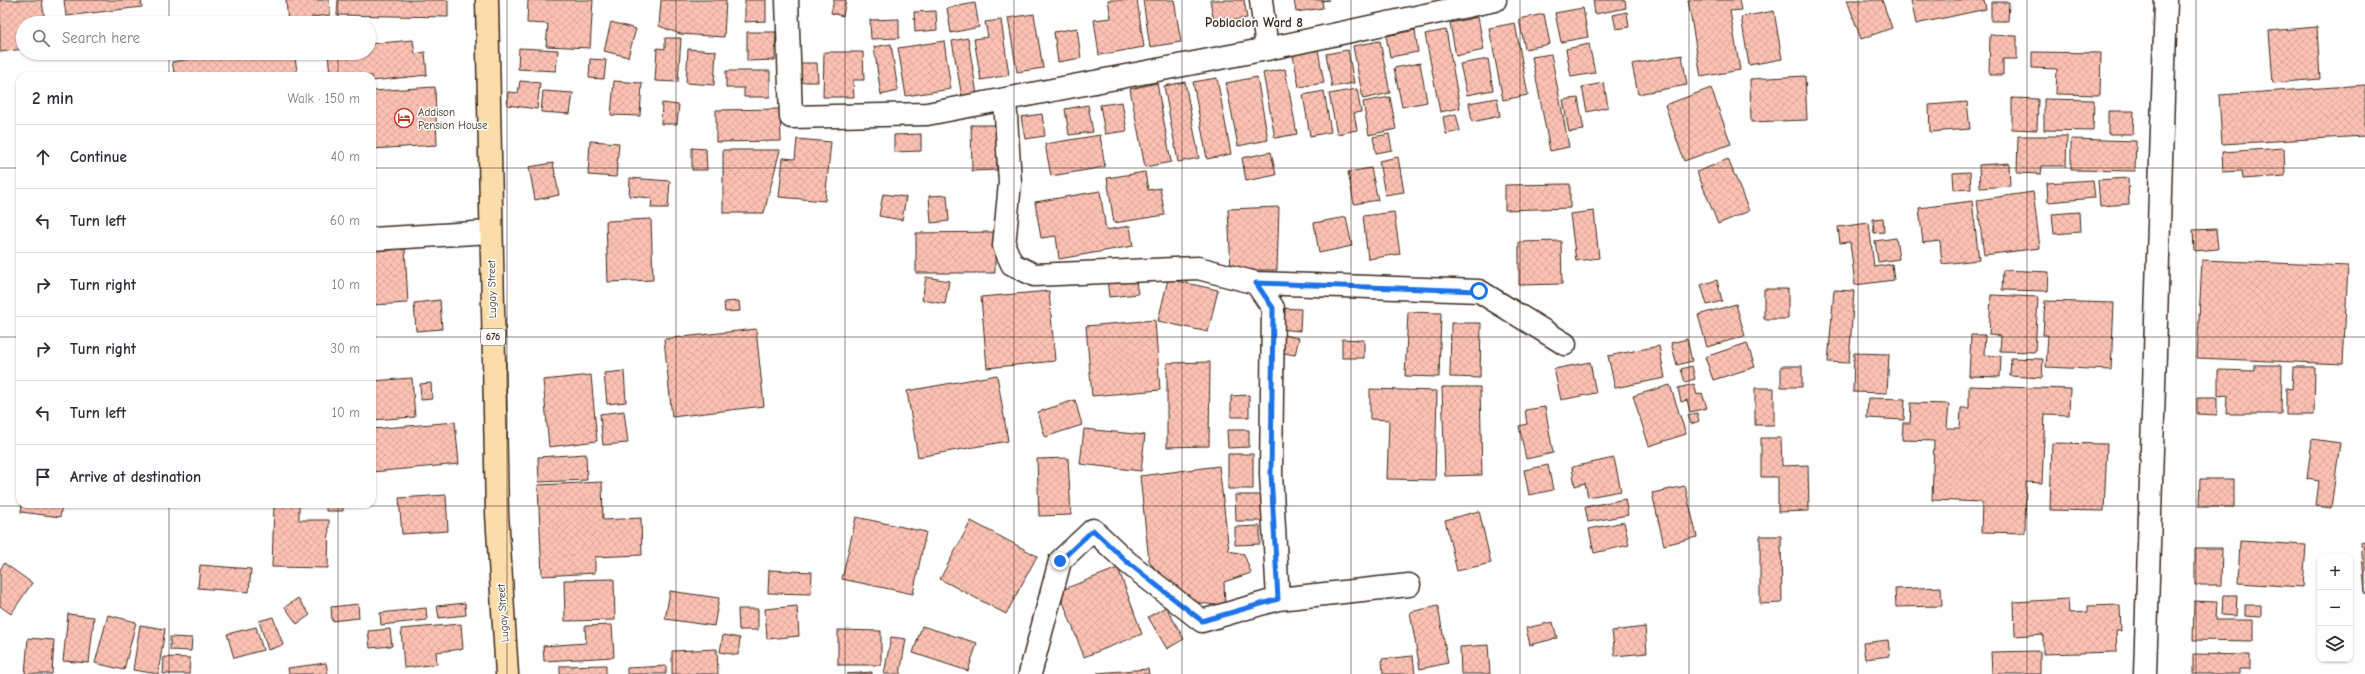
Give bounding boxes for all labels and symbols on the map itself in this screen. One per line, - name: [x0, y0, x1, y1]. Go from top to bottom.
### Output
- district label: Poblacion Ward 8: [1205, 15, 1303, 30]
- place label: Addison Pension House: [418, 106, 488, 132]
- hotel icon: Addison Pension House: [393, 107, 415, 129]
- street label: Lugay Street: [485, 259, 499, 318]
- route start: [1470, 282, 1488, 300]
- road number: 676: [481, 329, 505, 345]
- route end: [1051, 552, 1069, 570]
- street label: Lugay Street: [494, 582, 512, 643]

